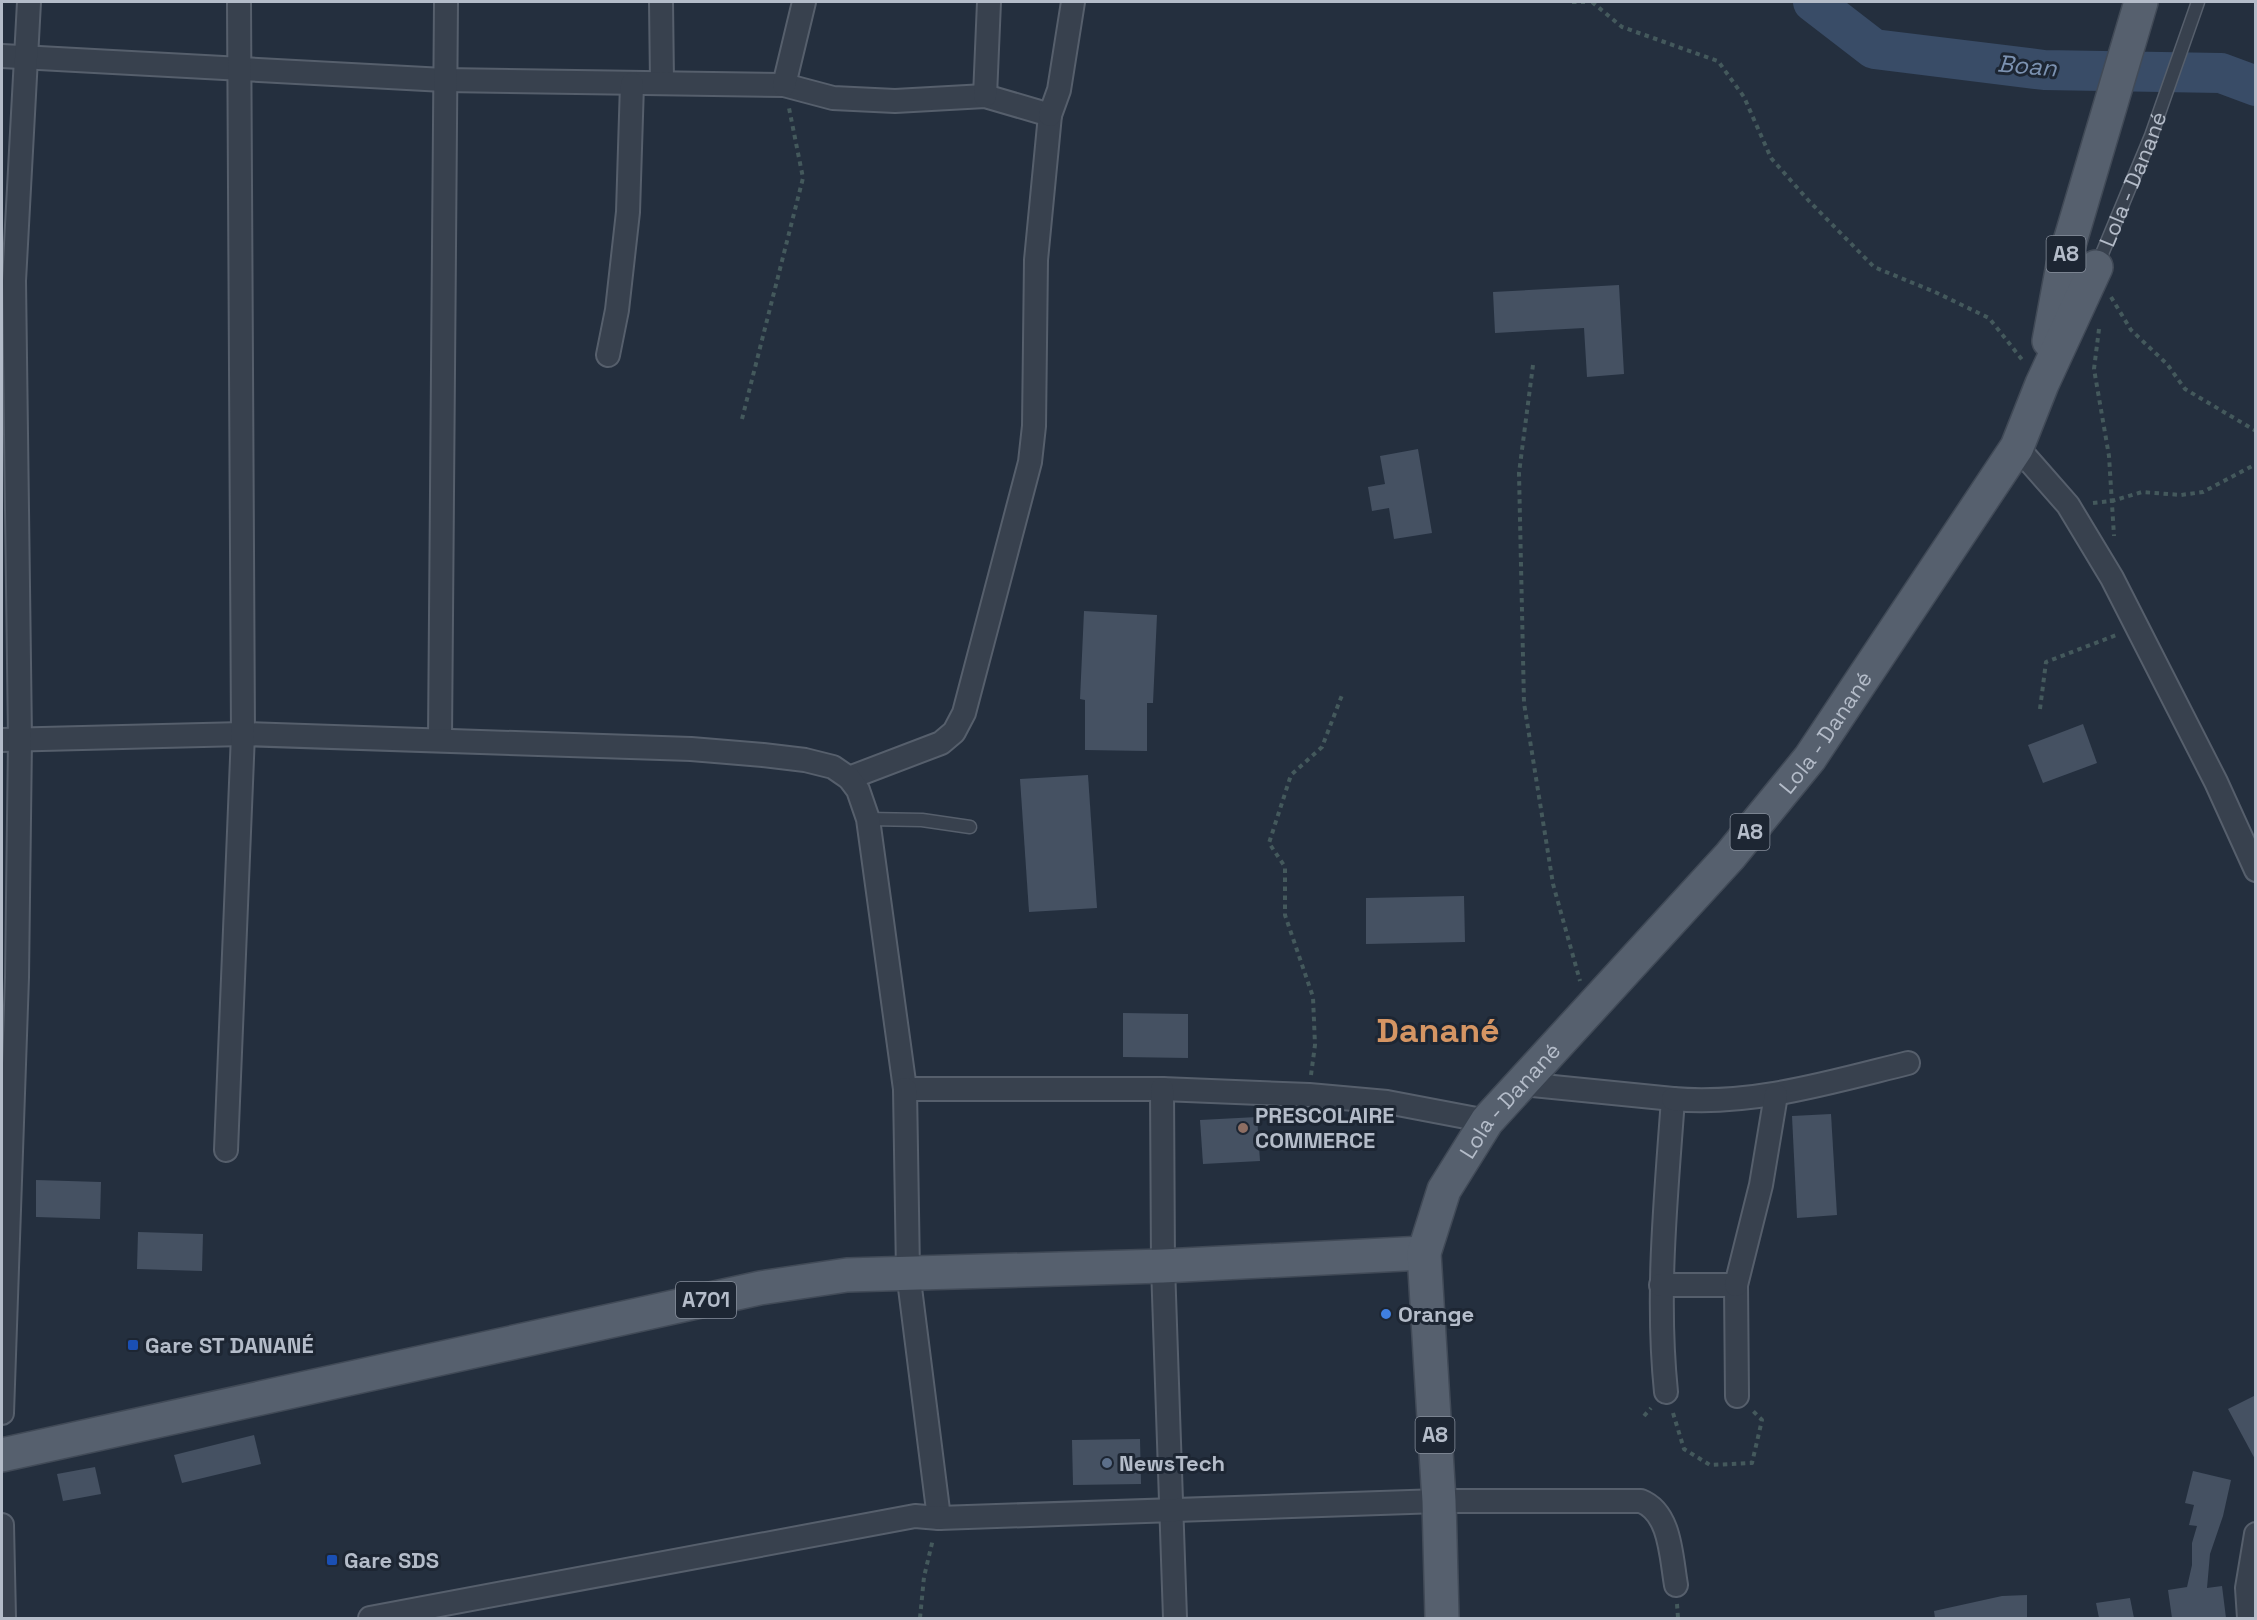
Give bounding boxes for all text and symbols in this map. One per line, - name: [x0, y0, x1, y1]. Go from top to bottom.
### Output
- water label: Boan: [1996, 47, 2059, 84]
- street label: Lola - Danané: [2093, 108, 2172, 251]
- road number: A8: [2046, 236, 2086, 272]
- street label: Lola - Danané: [1773, 665, 1878, 799]
- road number: A8: [1730, 814, 1770, 850]
- district label: Danané: [1376, 1009, 1500, 1052]
- street label: Lola - Danané: [1453, 1036, 1566, 1164]
- place label: PRESCOLAIRE COMMERCE: [1255, 1101, 1395, 1154]
- marker: PRESCOLAIRE COMMERCE: [1236, 1121, 1250, 1135]
- road number: A701: [676, 1282, 736, 1318]
- place label: Orange: [1398, 1300, 1474, 1328]
- marker: Orange: [1379, 1307, 1393, 1321]
- place label: Gare ST DANANÉ: [145, 1331, 314, 1359]
- marker: Gare ST DANANÉ: [126, 1338, 140, 1352]
- road number: A8: [1416, 1417, 1454, 1453]
- place label: NewsTech: [1119, 1449, 1225, 1477]
- marker: NewsTech: [1100, 1456, 1114, 1470]
- place label: Gare SDS: [344, 1546, 439, 1574]
- marker: Gare SDS: [325, 1553, 339, 1567]

